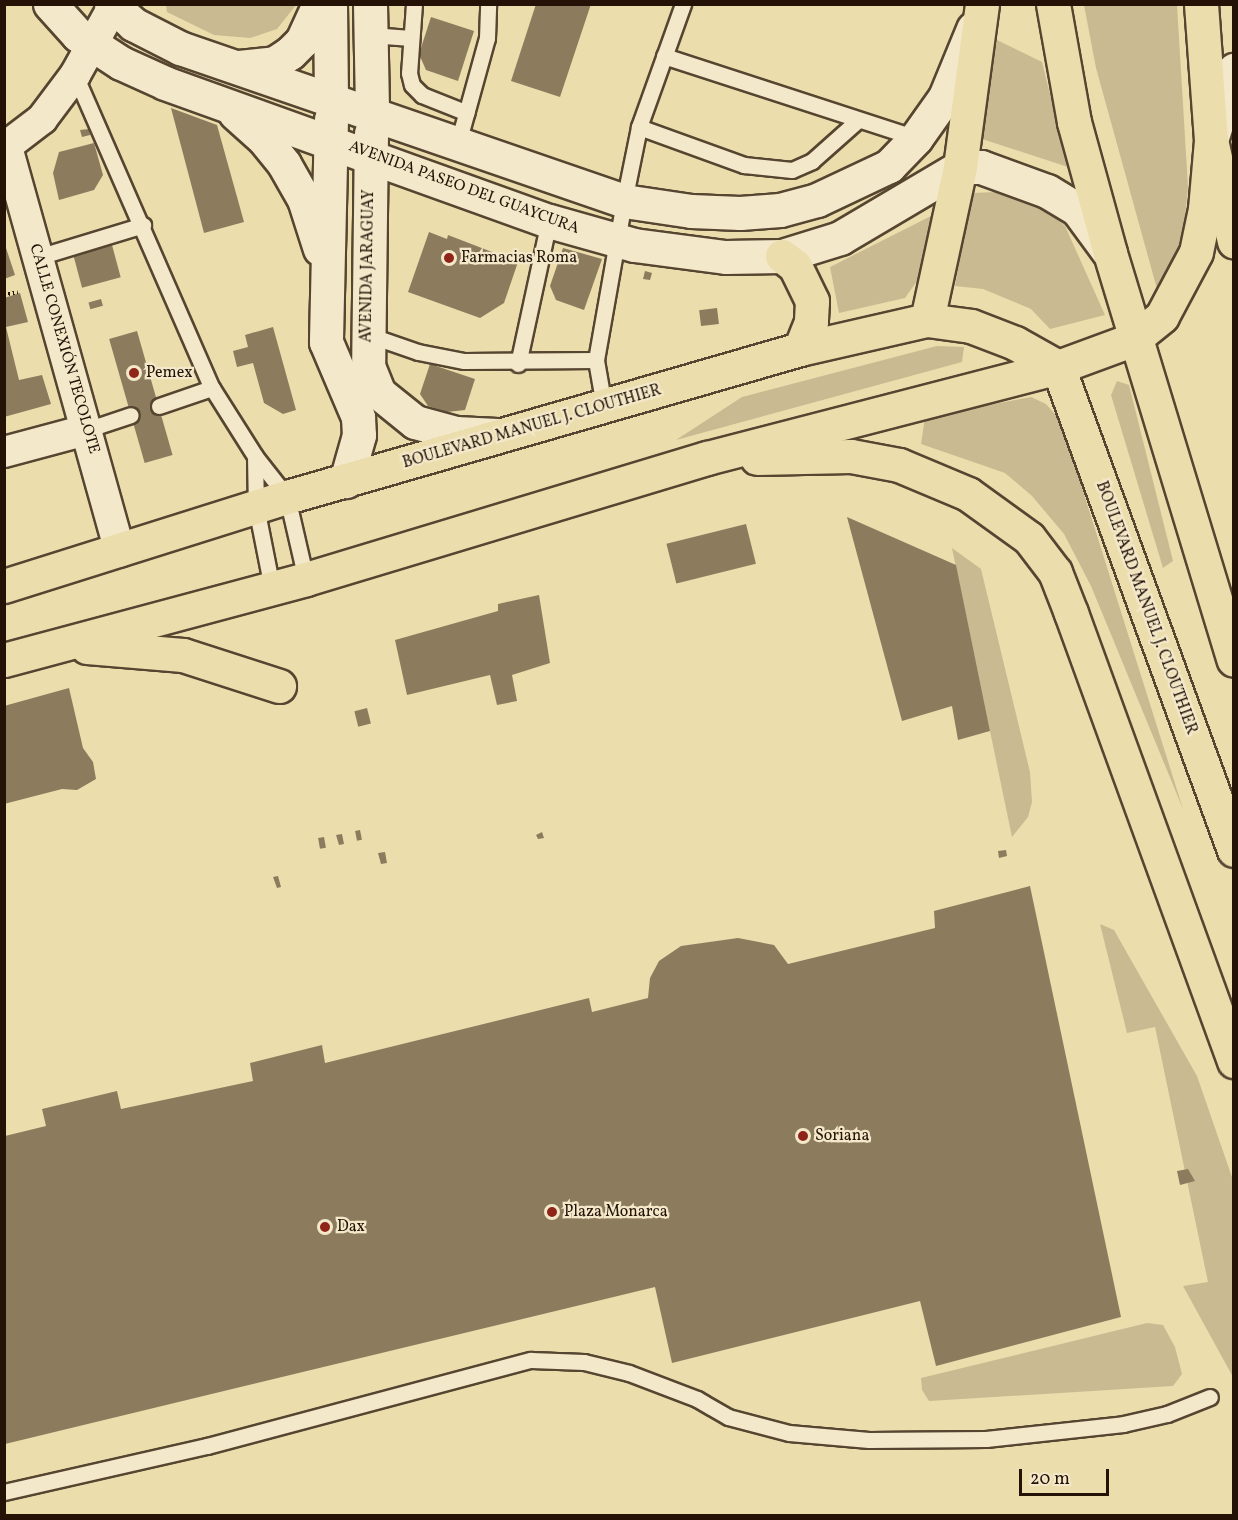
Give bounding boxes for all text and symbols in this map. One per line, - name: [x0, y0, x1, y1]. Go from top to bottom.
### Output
- street label: AVENIDA PASEO DEL GUAYCURA: [346, 137, 582, 239]
- street label: AVENIDA JARAGUAY: [357, 189, 379, 343]
- street label: CALLE CONEXIÓN TECOLOTE: [25, 242, 103, 456]
- place label: Farmacias Roma: [461, 248, 577, 268]
- marker: Farmacias Roma: [442, 251, 456, 265]
- place label: Pemex: [146, 363, 193, 383]
- marker: Pemex: [127, 366, 141, 380]
- street label: BOULEVARD MANUEL J. CLOUTHIER: [400, 381, 664, 473]
- street label: BOULEVARD MANUEL J. CLOUTHIER: [1091, 479, 1201, 737]
- place label: Soriana: [815, 1126, 869, 1146]
- marker: Soriana: [796, 1129, 810, 1143]
- place label: Plaza Monarca: [564, 1202, 668, 1222]
- marker: Plaza Monarca: [545, 1205, 559, 1219]
- place label: Dax: [337, 1217, 365, 1237]
- marker: Dax: [318, 1220, 332, 1234]
- scale bar: [1022, 1457, 1112, 1495]
- text: 20 m: [1030, 1467, 1070, 1492]

